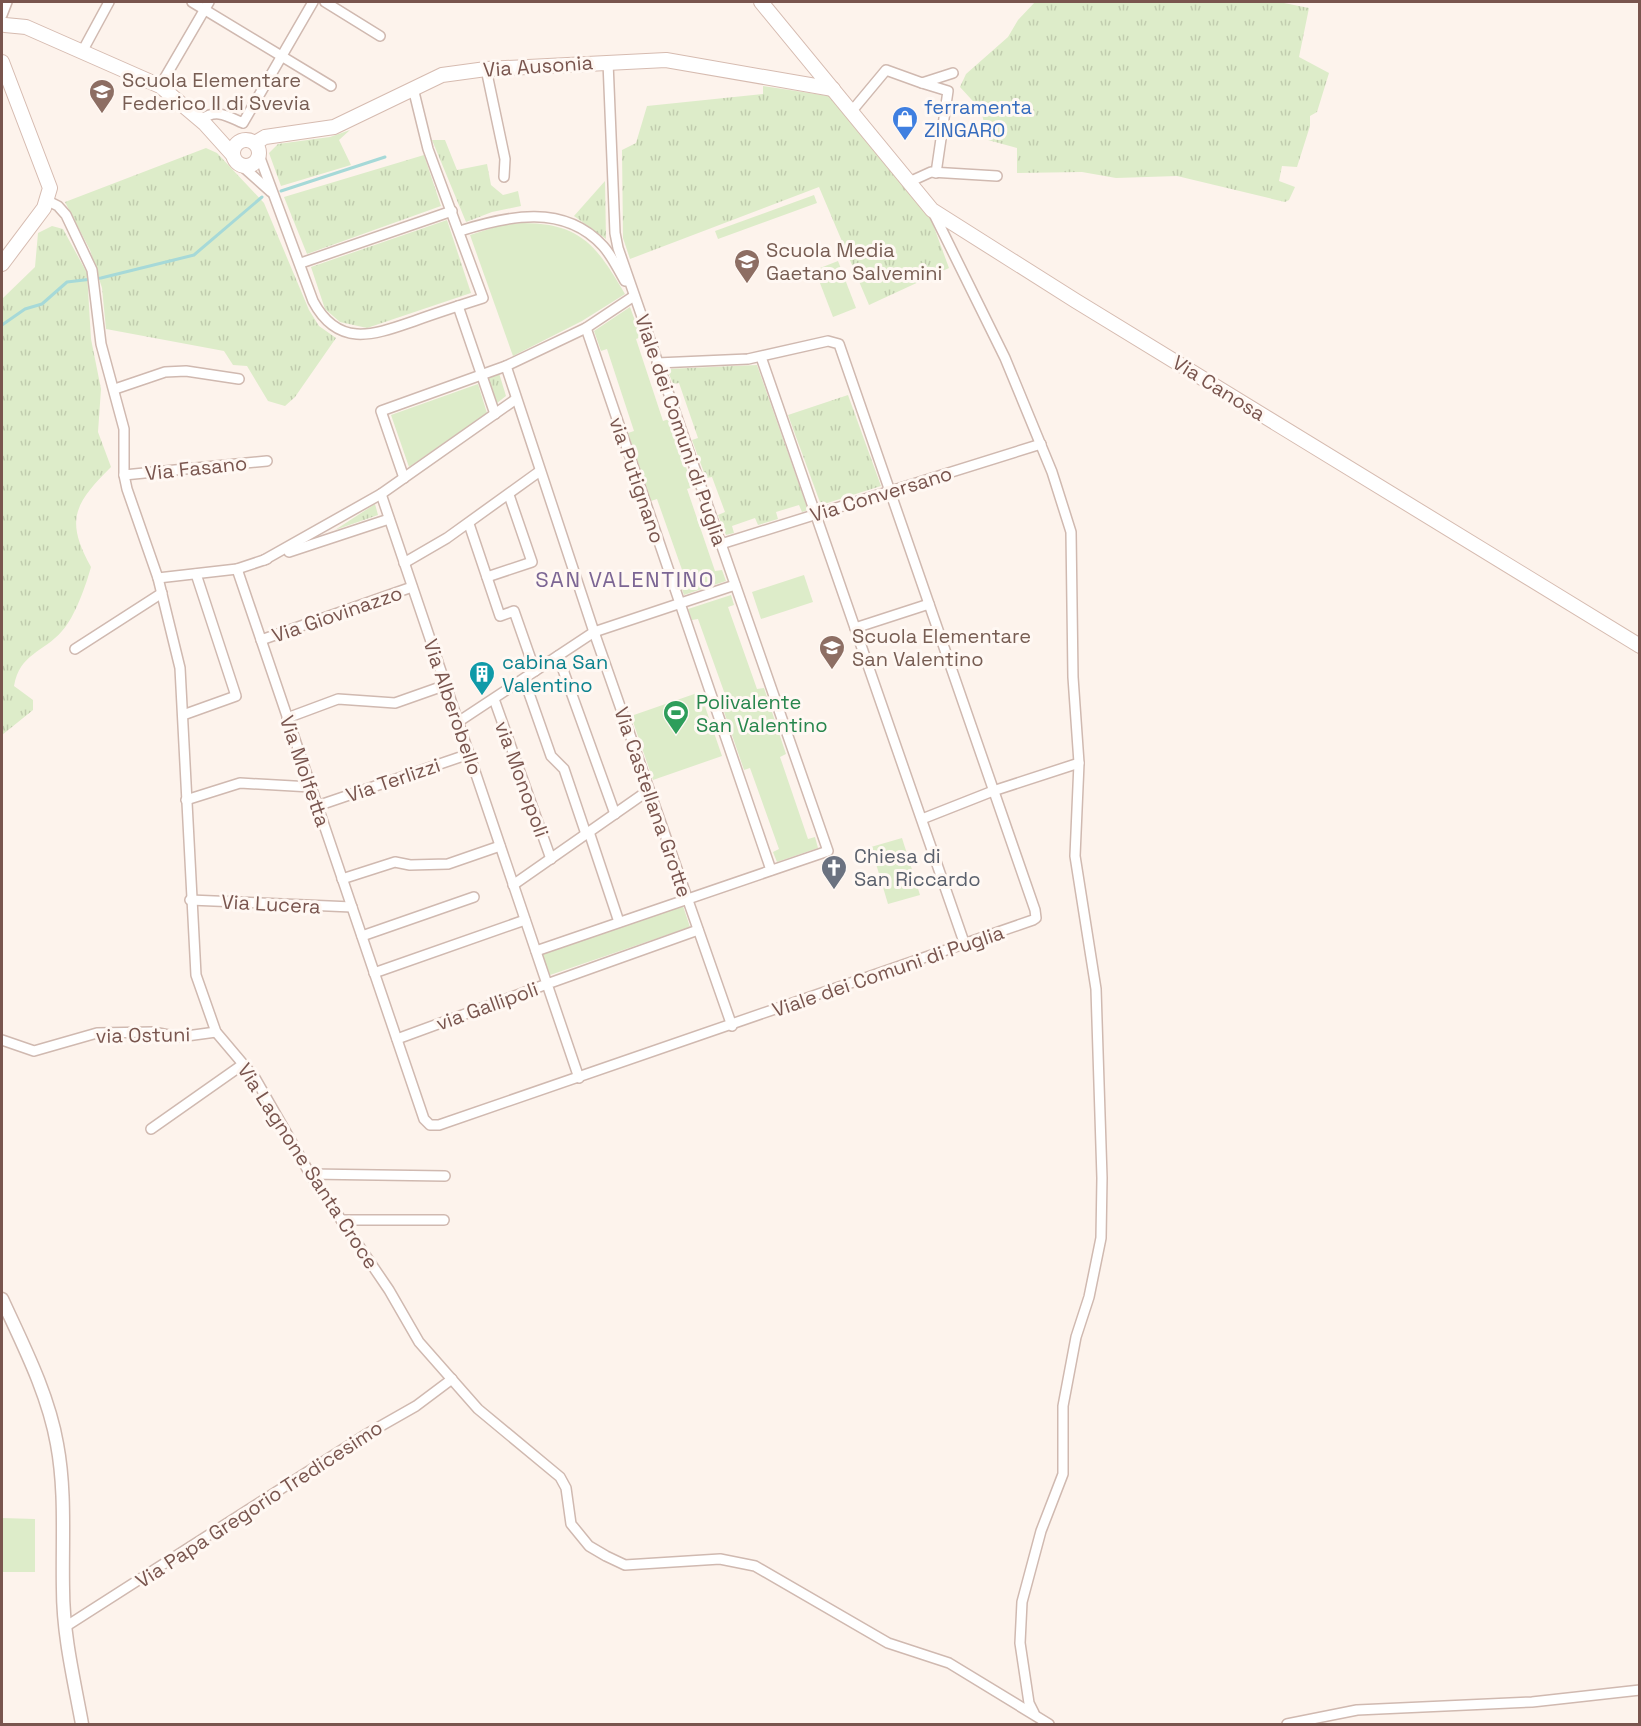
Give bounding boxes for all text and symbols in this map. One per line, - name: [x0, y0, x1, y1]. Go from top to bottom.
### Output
- street label: Via Ausonia: [482, 49, 594, 83]
- place label: Scuola Elementare Federico II di Svevia: [122, 67, 310, 116]
- school or university icon: Scuola Elementare Federico II di Svevia: [87, 77, 117, 115]
- place label: ferramenta ZINGARO: [924, 94, 1032, 143]
- shop icon: ferramenta ZINGARO: [890, 104, 920, 142]
- place label: Scuola Media Gaetano Salvemini: [766, 237, 942, 286]
- school or university icon: Scuola Media Gaetano Salvemini: [732, 247, 762, 285]
- street label: Viale dei Comuni di Puglia: [629, 311, 733, 549]
- street label: Via Canosa: [1168, 349, 1270, 427]
- street label: via Putignano: [603, 413, 671, 547]
- street label: Via Fasano: [144, 450, 248, 486]
- street label: Via Conversano: [807, 460, 955, 528]
- district label: SAN VALENTINO: [535, 565, 715, 593]
- street label: Via Giovinazzo: [268, 580, 406, 648]
- place label: Scuola Elementare San Valentino: [852, 623, 1031, 672]
- school or university icon: Scuola Elementare San Valentino: [817, 633, 847, 671]
- street label: Via Alberobello: [418, 635, 488, 779]
- place label: cabina San Valentino: [502, 649, 608, 698]
- building icon: cabina San Valentino: [467, 659, 497, 697]
- place label: Polivalente San Valentino: [696, 689, 828, 738]
- sports icon: Polivalente San Valentino: [661, 698, 691, 736]
- street label: Via Castellana Grotte: [608, 703, 698, 901]
- street label: Via Molfetta: [274, 712, 336, 830]
- street label: via Monopoli: [489, 717, 555, 841]
- street label: Via Terlizzi: [342, 752, 444, 808]
- place label: Chiesa di San Riccardo: [854, 843, 981, 892]
- church icon: Chiesa di San Riccardo: [819, 853, 849, 891]
- street label: Via Lucera: [221, 888, 321, 920]
- street label: Viale dei Comuni di Puglia: [769, 919, 1007, 1023]
- street label: via Gallipoli: [432, 976, 542, 1036]
- street label: via Ostuni: [95, 1021, 191, 1049]
- street label: Via Lagnone Santa Croce: [232, 1058, 384, 1274]
- street label: Via Papa Gregorio Tredicesimo: [131, 1414, 387, 1594]

